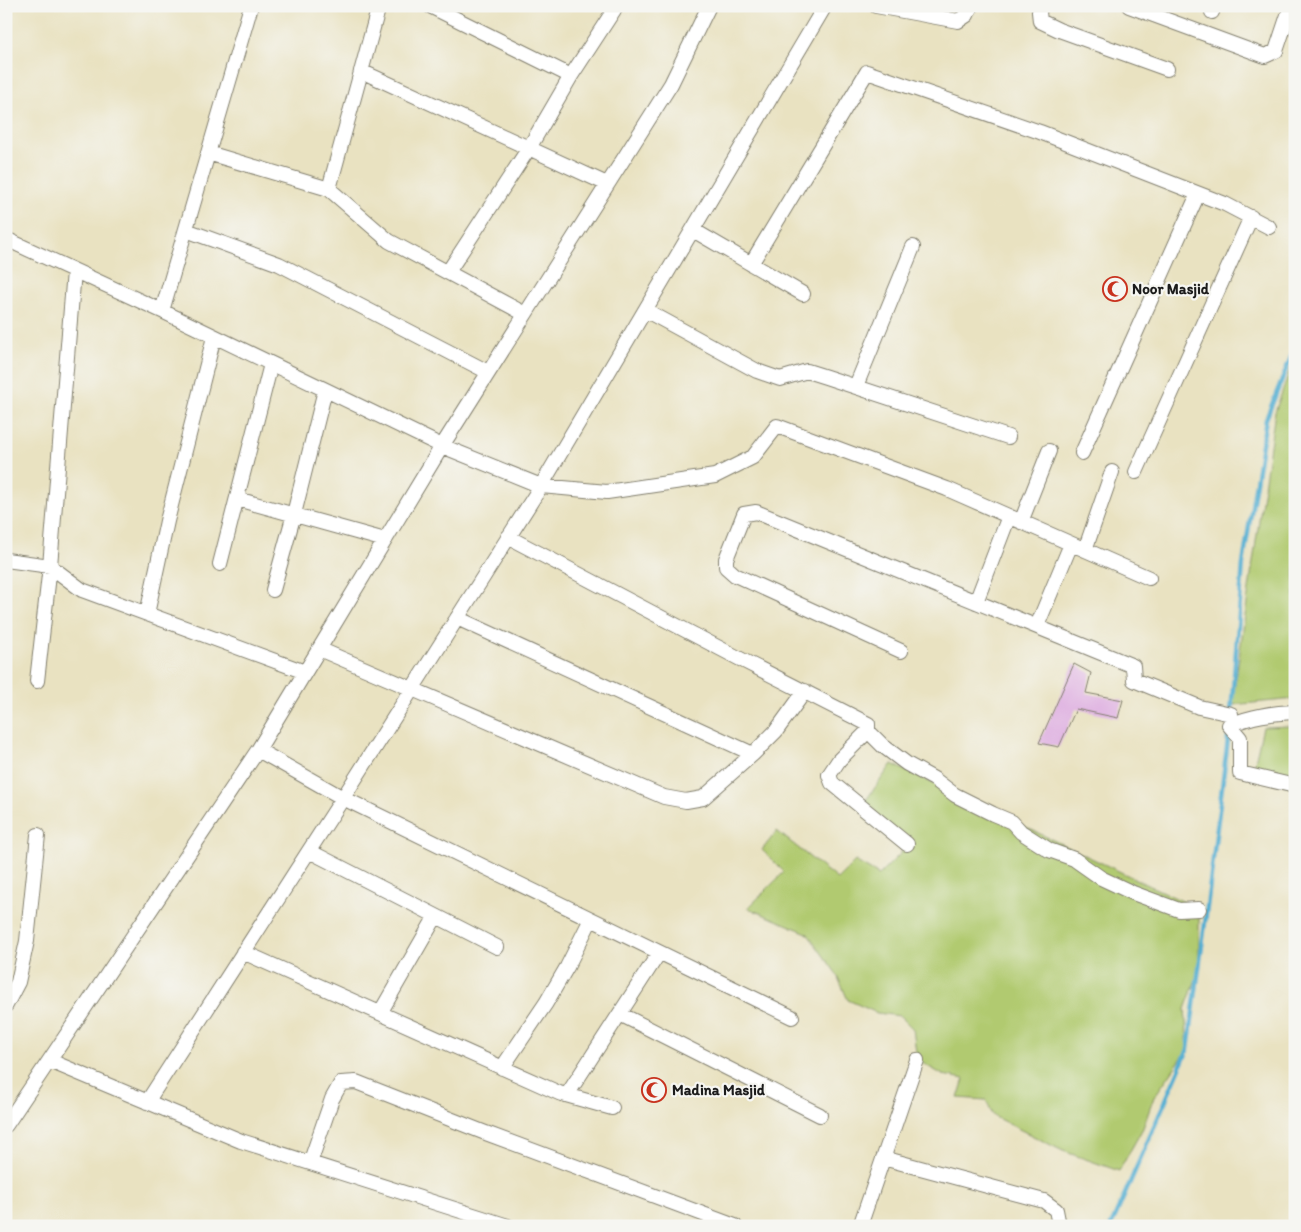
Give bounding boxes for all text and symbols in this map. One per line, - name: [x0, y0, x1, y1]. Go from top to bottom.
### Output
- mosque icon: Noor Masjid: [1102, 276, 1128, 302]
- place label: Noor Masjid: [1132, 280, 1210, 299]
- mosque icon: Madina Masjid: [641, 1077, 667, 1103]
- place label: Madina Masjid: [672, 1081, 766, 1100]

